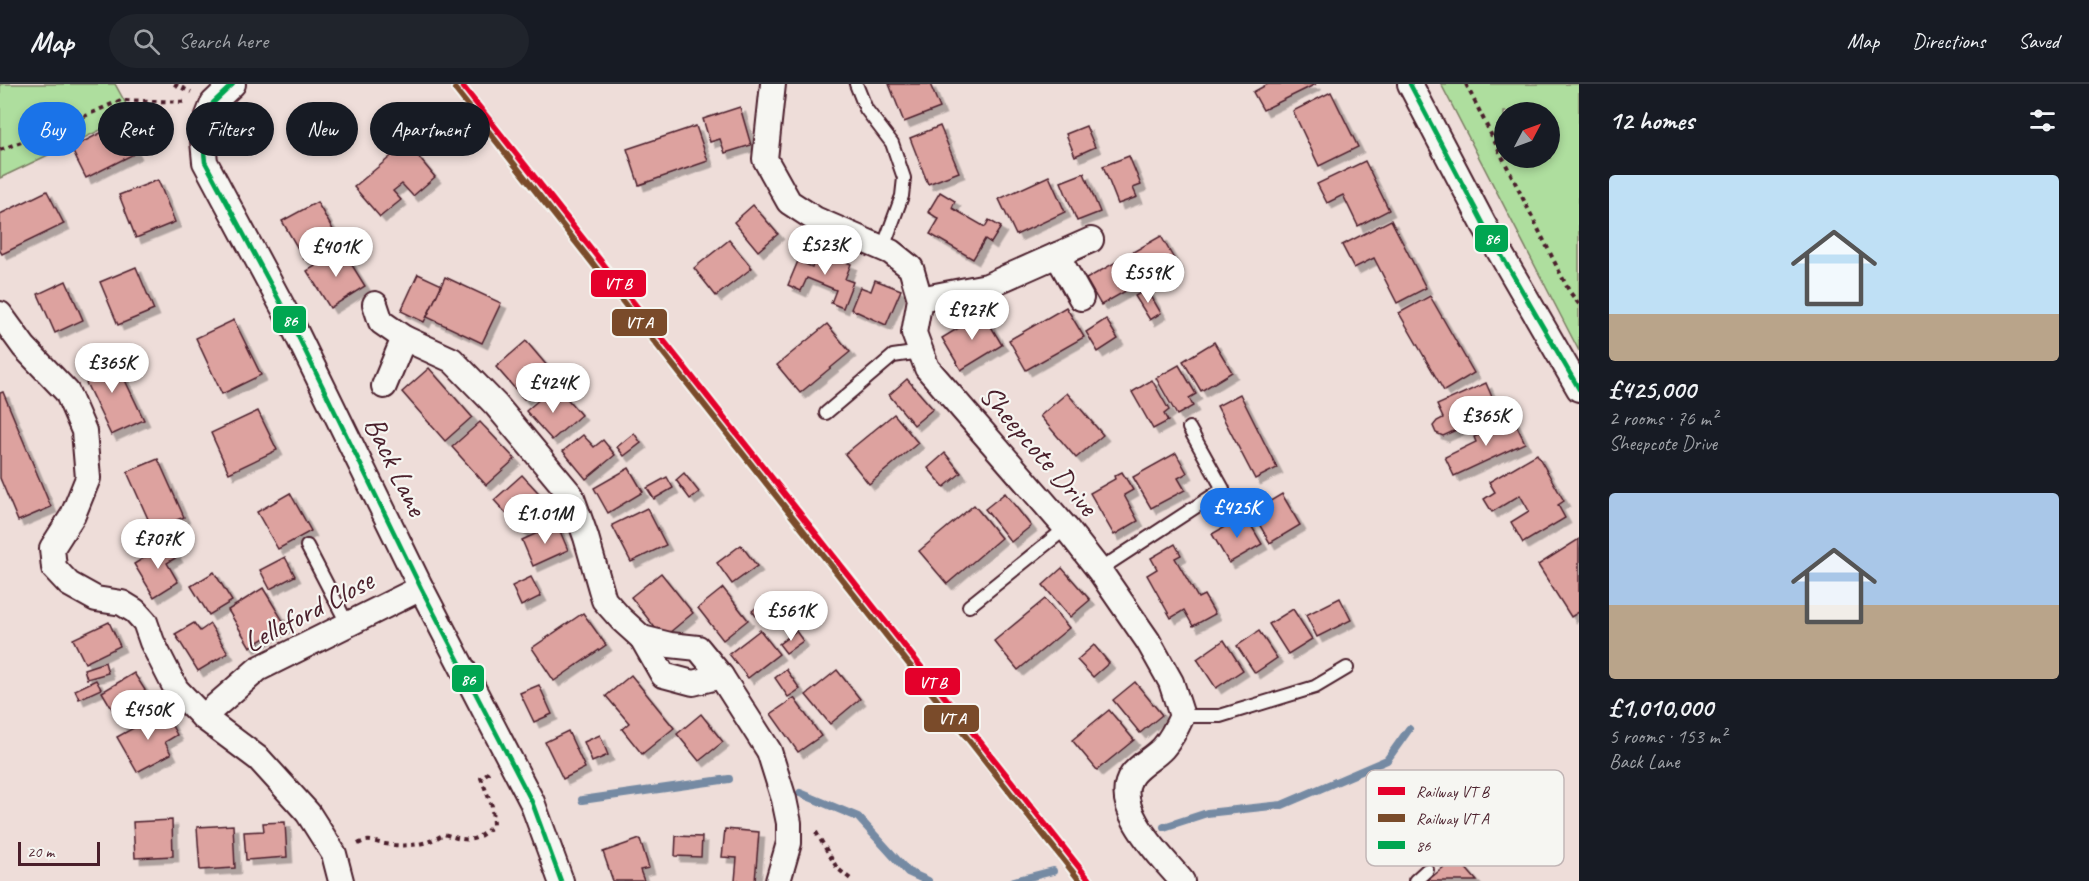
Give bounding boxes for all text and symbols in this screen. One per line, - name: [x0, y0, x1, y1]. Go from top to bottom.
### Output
- search box: [109, 14, 529, 68]
- text: Map: [30, 24, 73, 59]
- icon: search: [130, 25, 163, 58]
- text: Search here: [178, 27, 268, 55]
- text: Map: [1847, 28, 1879, 54]
- text: Directions: [1912, 28, 1985, 54]
- text: Saved: [2018, 28, 2059, 54]
- chip: Buy: [18, 102, 86, 156]
- chip: Rent: [98, 102, 174, 156]
- chip: Filters: [186, 102, 274, 156]
- chip: New: [286, 102, 358, 156]
- chip: Apartment: [370, 102, 490, 156]
- north arrow: [1494, 102, 1560, 168]
- map controls: [1494, 102, 1560, 168]
- text: 12 homes: [1609, 104, 1694, 137]
- icon: filters: [2026, 104, 2059, 137]
- icon: home: [1780, 214, 1888, 322]
- line badge: 86: [1474, 224, 1509, 253]
- pin: £523K: [783, 225, 867, 276]
- pin: £401K: [294, 227, 378, 278]
- text: 86: [1485, 229, 1501, 249]
- text: £523K: [802, 232, 848, 257]
- text: £401K: [313, 234, 359, 259]
- pin: £559K: [1106, 253, 1190, 304]
- text: £559K: [1125, 260, 1171, 285]
- line badge: VT B: [590, 269, 647, 298]
- text: VT B: [604, 274, 634, 294]
- pin: £927K: [930, 290, 1014, 341]
- text: £927K: [949, 297, 995, 322]
- line badge: 86: [272, 305, 307, 334]
- line badge: VT A: [611, 308, 668, 337]
- text: 86: [283, 311, 299, 331]
- text: VT A: [625, 313, 655, 333]
- pin: £365K: [70, 343, 154, 394]
- text: £365K: [89, 350, 135, 375]
- pin: £424K: [511, 363, 595, 414]
- text: £424K: [530, 370, 576, 395]
- text: £425,000: [1609, 373, 1696, 406]
- street label: Sheepcote Drive: [971, 376, 1108, 525]
- pin: £365K: [1444, 396, 1528, 447]
- text: £365K: [1463, 403, 1509, 428]
- text: 2 rooms · 76 m²: [1609, 406, 1717, 431]
- street label: Back Lane: [356, 410, 437, 524]
- text: Sheepcote Drive: [1609, 431, 1717, 456]
- pin: £425K: [1195, 488, 1279, 539]
- pin: £1.01M: [496, 494, 594, 545]
- text: £425K: [1214, 495, 1260, 520]
- text: £1.01M: [518, 501, 572, 526]
- pin: £707K: [116, 519, 200, 570]
- text: £707K: [135, 526, 181, 551]
- icon: home: [1780, 532, 1888, 640]
- street label: Lelleford Close: [237, 560, 381, 661]
- pin: £561K: [749, 591, 833, 642]
- text: £561K: [768, 598, 814, 623]
- line badge: 86: [451, 664, 485, 693]
- line badge: VT B: [904, 667, 961, 696]
- text: 86: [461, 670, 477, 690]
- text: VT B: [919, 673, 949, 693]
- pin: £450K: [106, 690, 190, 741]
- text: £1,010,000: [1609, 691, 1713, 724]
- text: £450K: [125, 697, 171, 722]
- line badge: VT A: [923, 704, 980, 733]
- text: VT A: [938, 709, 968, 729]
- text: 5 rooms · 153 m²: [1609, 724, 1726, 749]
- text: Back Lane: [1609, 749, 1679, 774]
- legend: [1366, 770, 1564, 866]
- text: Railway VT B: [1416, 782, 1491, 802]
- text: Railway VT A: [1416, 809, 1490, 829]
- text: 86: [1416, 836, 1431, 856]
- scale bar: [18, 839, 100, 866]
- text: 20 m: [27, 842, 54, 862]

